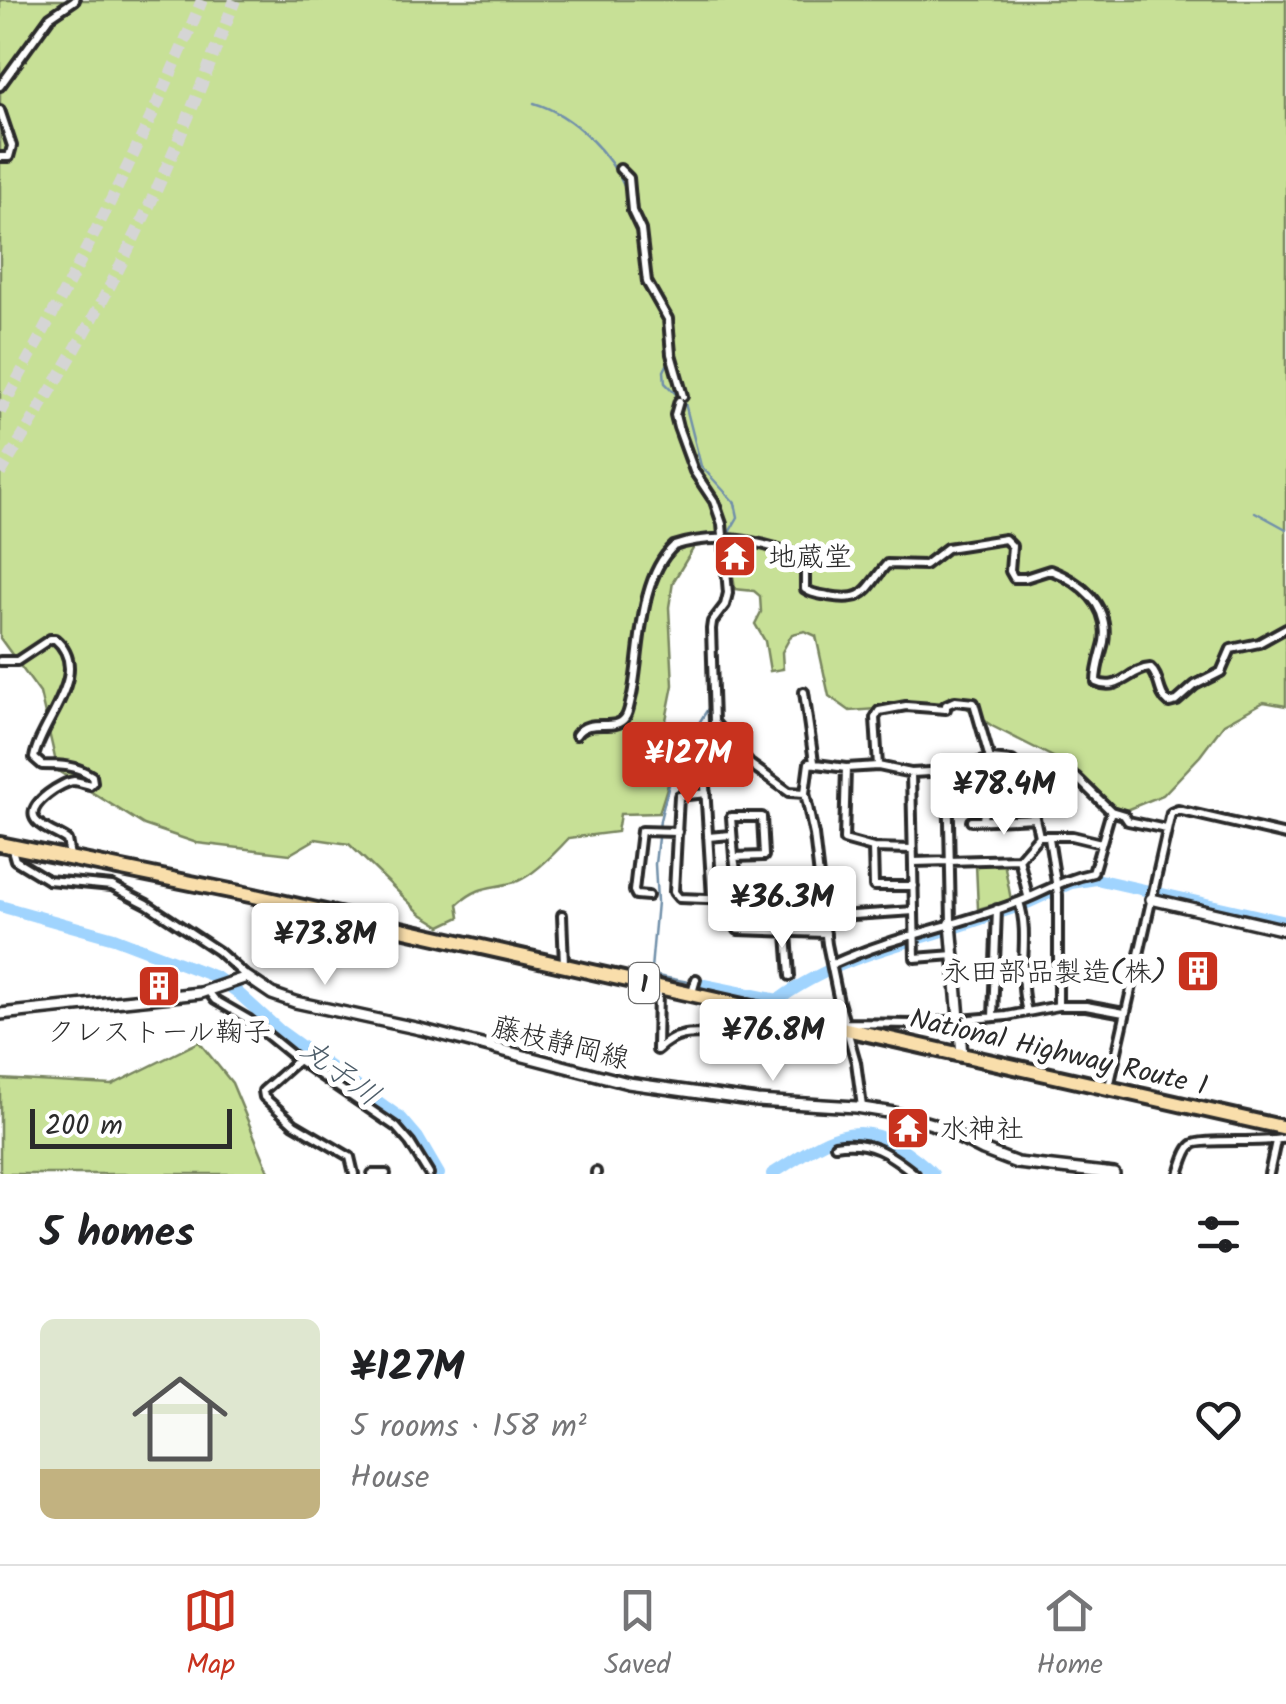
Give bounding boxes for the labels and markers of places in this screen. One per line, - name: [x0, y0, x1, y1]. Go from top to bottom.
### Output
- temple icon: 地蔵堂: [712, 533, 758, 579]
- place label: 地蔵堂: [768, 536, 852, 581]
- pin: ¥127M: [618, 722, 758, 807]
- pin: ¥78.4M: [923, 753, 1085, 838]
- pin: ¥36.3M: [701, 866, 863, 951]
- pin: ¥73.8M: [244, 903, 406, 988]
- building icon: 永田部品製造(株): [1175, 948, 1221, 994]
- place label: 永田部品製造(株): [942, 951, 1166, 996]
- building icon: クレストール鞠子: [136, 963, 182, 1009]
- pin: ¥76.8M: [692, 999, 854, 1084]
- place label: クレストール鞠子: [47, 1011, 271, 1056]
- temple icon: 水神社: [885, 1105, 931, 1151]
- place label: 水神社: [940, 1108, 1024, 1153]

